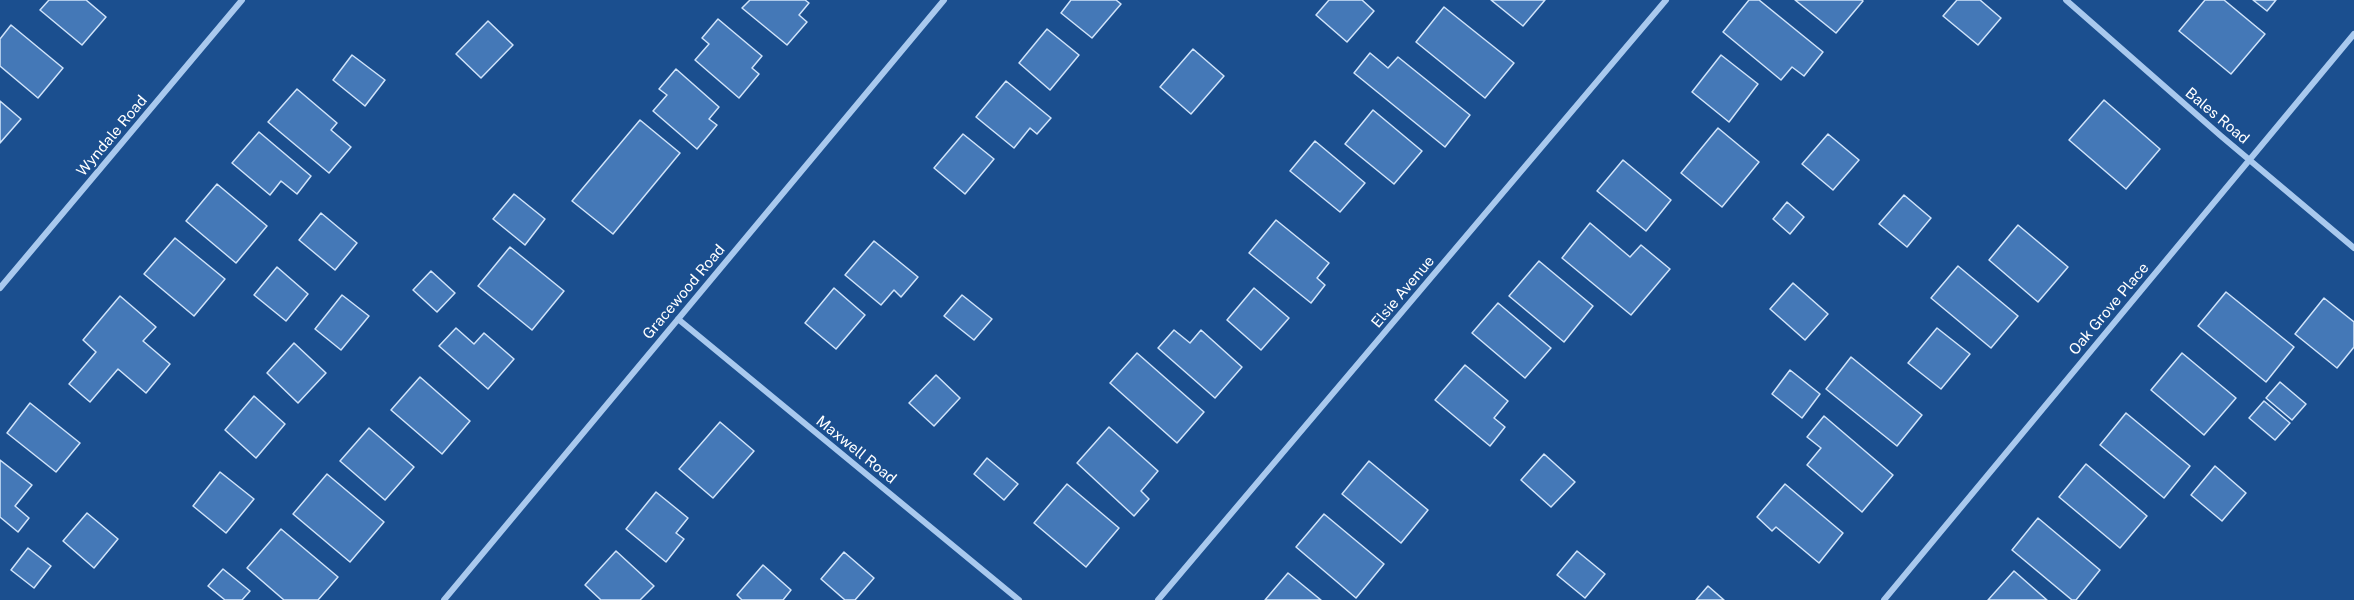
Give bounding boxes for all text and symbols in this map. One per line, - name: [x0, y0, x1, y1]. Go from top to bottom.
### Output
- street label: Bales Road: [2181, 84, 2253, 148]
- street label: Wyndale Road: [73, 92, 151, 180]
- street label: Gracewood Road: [639, 241, 729, 343]
- street label: Elsie Avenue: [1368, 252, 1438, 332]
- street label: Oak Grove Place: [2065, 259, 2153, 359]
- street label: Maxwell Road: [812, 412, 900, 488]

